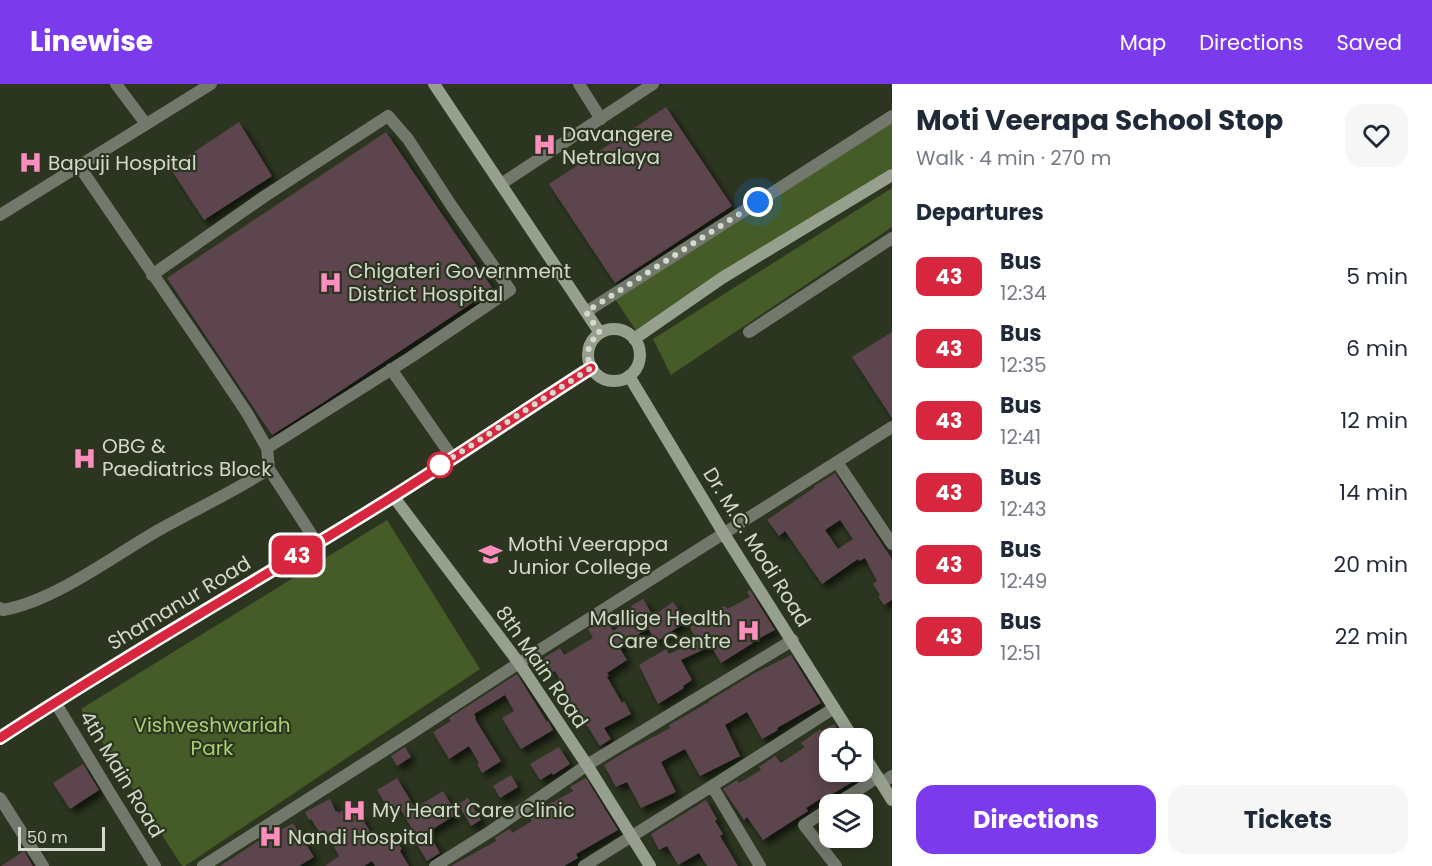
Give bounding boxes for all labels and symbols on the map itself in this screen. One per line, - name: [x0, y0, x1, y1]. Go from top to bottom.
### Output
- place label: Davangere Netralaya: [562, 120, 673, 171]
- hospital icon: Davangere Netralaya: [531, 132, 557, 158]
- place label: Bapuji Hospital: [48, 149, 197, 177]
- hospital icon: Bapuji Hospital: [17, 150, 43, 176]
- your location: [743, 187, 773, 217]
- place label: Chigateri Government District Hospital: [348, 257, 571, 308]
- hospital icon: Chigateri Government District Hospital: [317, 270, 343, 296]
- place label: OBG & Paediatrics Block: [102, 432, 272, 483]
- hospital icon: OBG & Paediatrics Block: [71, 445, 97, 471]
- unlabelled marker: [427, 452, 453, 478]
- street label: Dr. M.C. Modi Road: [697, 462, 817, 632]
- place label: Mothi Veerappa Junior College: [508, 530, 668, 581]
- line badge: 43: [270, 536, 324, 574]
- school or university icon: Mothi Veerappa Junior College: [477, 542, 503, 568]
- street label: Shamanur Road: [102, 549, 256, 657]
- street label: 8th Main Road: [489, 600, 595, 734]
- place label: Mallige Health Care Centre: [589, 604, 731, 655]
- hospital icon: Mallige Health Care Centre: [736, 617, 762, 643]
- street label: 4th Main Road: [73, 705, 171, 843]
- park label: Vishveshwariah Park: [133, 711, 291, 762]
- place label: My Heart Care Clinic: [372, 796, 575, 824]
- hospital icon: My Heart Care Clinic: [341, 797, 367, 823]
- place label: Nandi Hospital: [288, 823, 433, 851]
- scale bar: [18, 824, 105, 852]
- hospital icon: Nandi Hospital: [257, 824, 283, 850]

